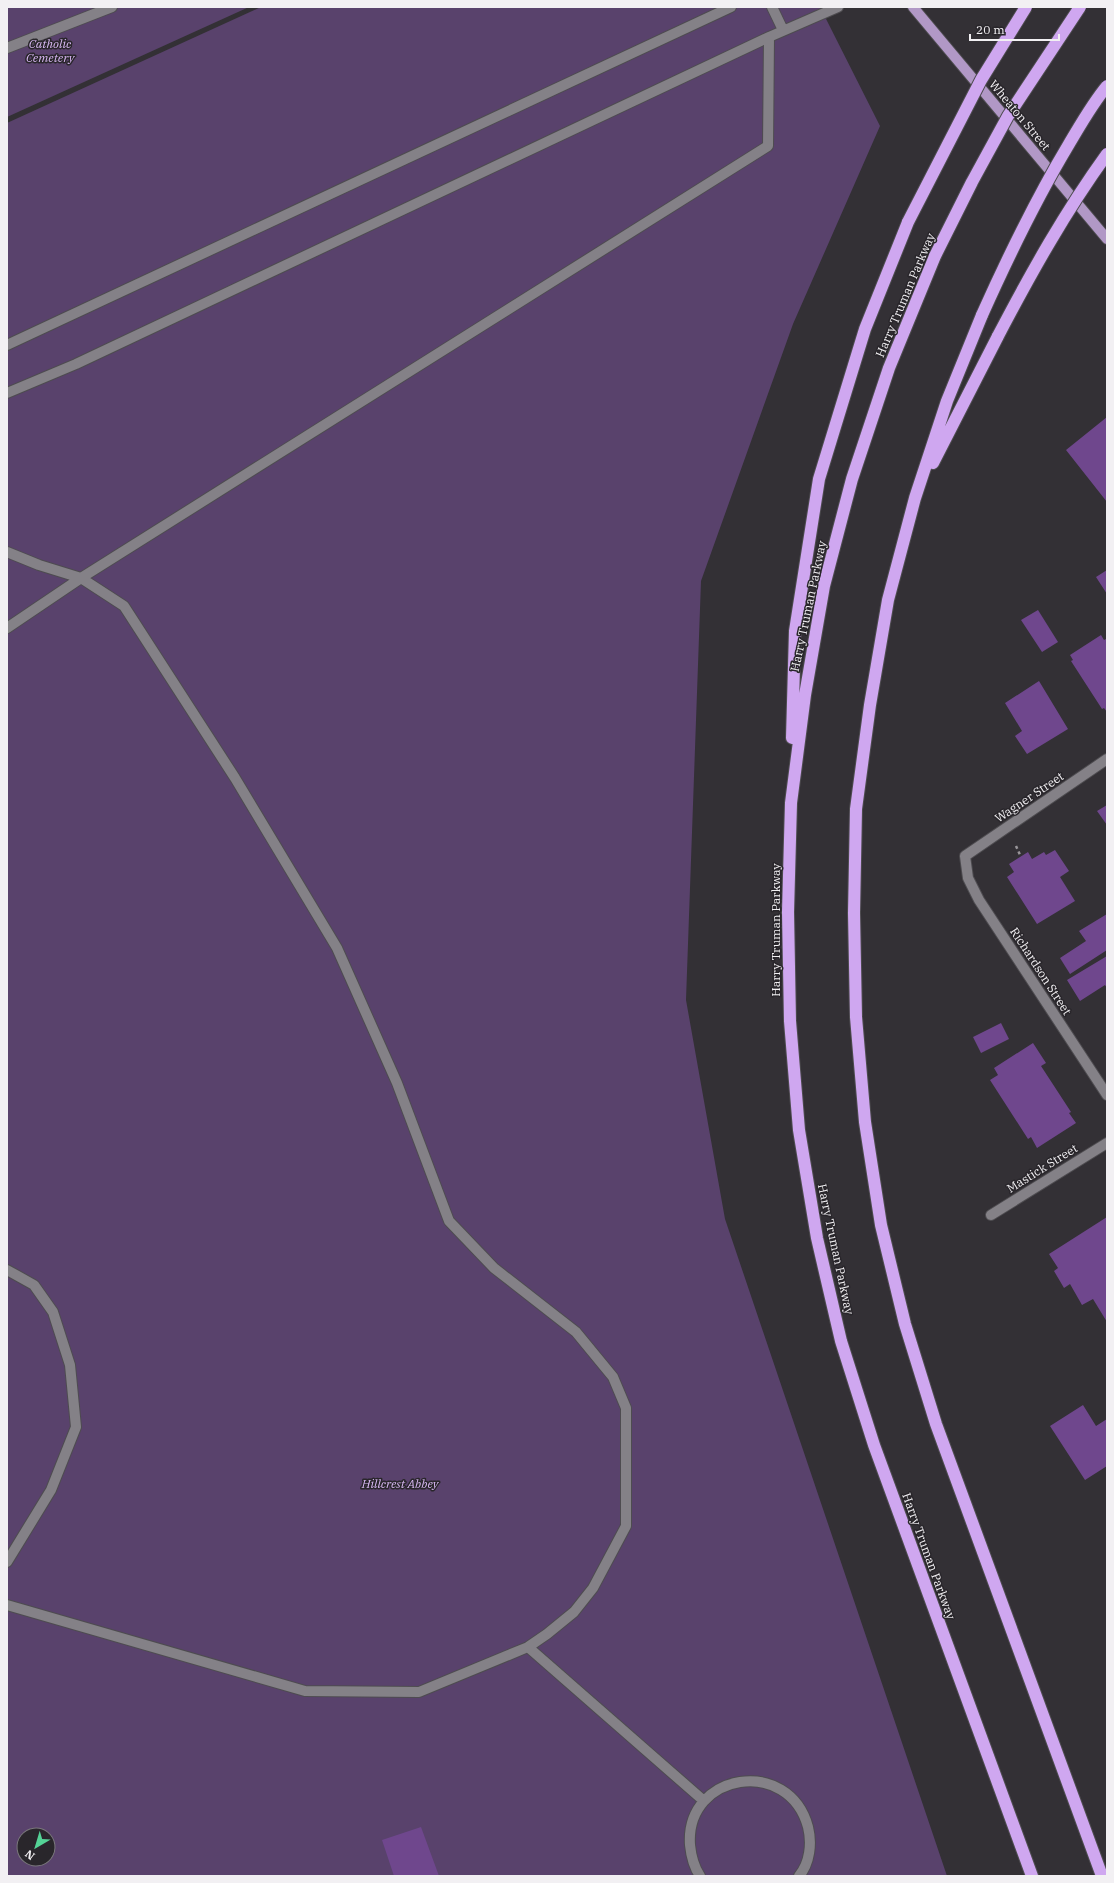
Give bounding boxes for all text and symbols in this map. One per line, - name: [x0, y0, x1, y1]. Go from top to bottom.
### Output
- scale bar: [970, 16, 1059, 42]
- text: 20 m: [976, 22, 1005, 37]
- park label: Catholic Cemetery: [26, 36, 76, 65]
- street label: Wheaton Street: [986, 77, 1054, 153]
- street label: Harry Truman Parkway: [872, 230, 938, 359]
- street label: Harry Truman Parkway: [787, 539, 829, 673]
- street label: Wagner Street: [992, 768, 1066, 826]
- street label: Harry Truman Parkway: [768, 863, 783, 997]
- street label: Richardson Street: [1007, 924, 1075, 1018]
- street label: Mastick Street: [1004, 1140, 1080, 1196]
- street label: Harry Truman Parkway: [815, 1182, 857, 1316]
- park label: Hillcrest Abbey: [361, 1476, 440, 1491]
- street label: Harry Truman Parkway: [899, 1491, 959, 1622]
- north arrow: [16, 1827, 56, 1867]
- text: N: [22, 1847, 38, 1863]

